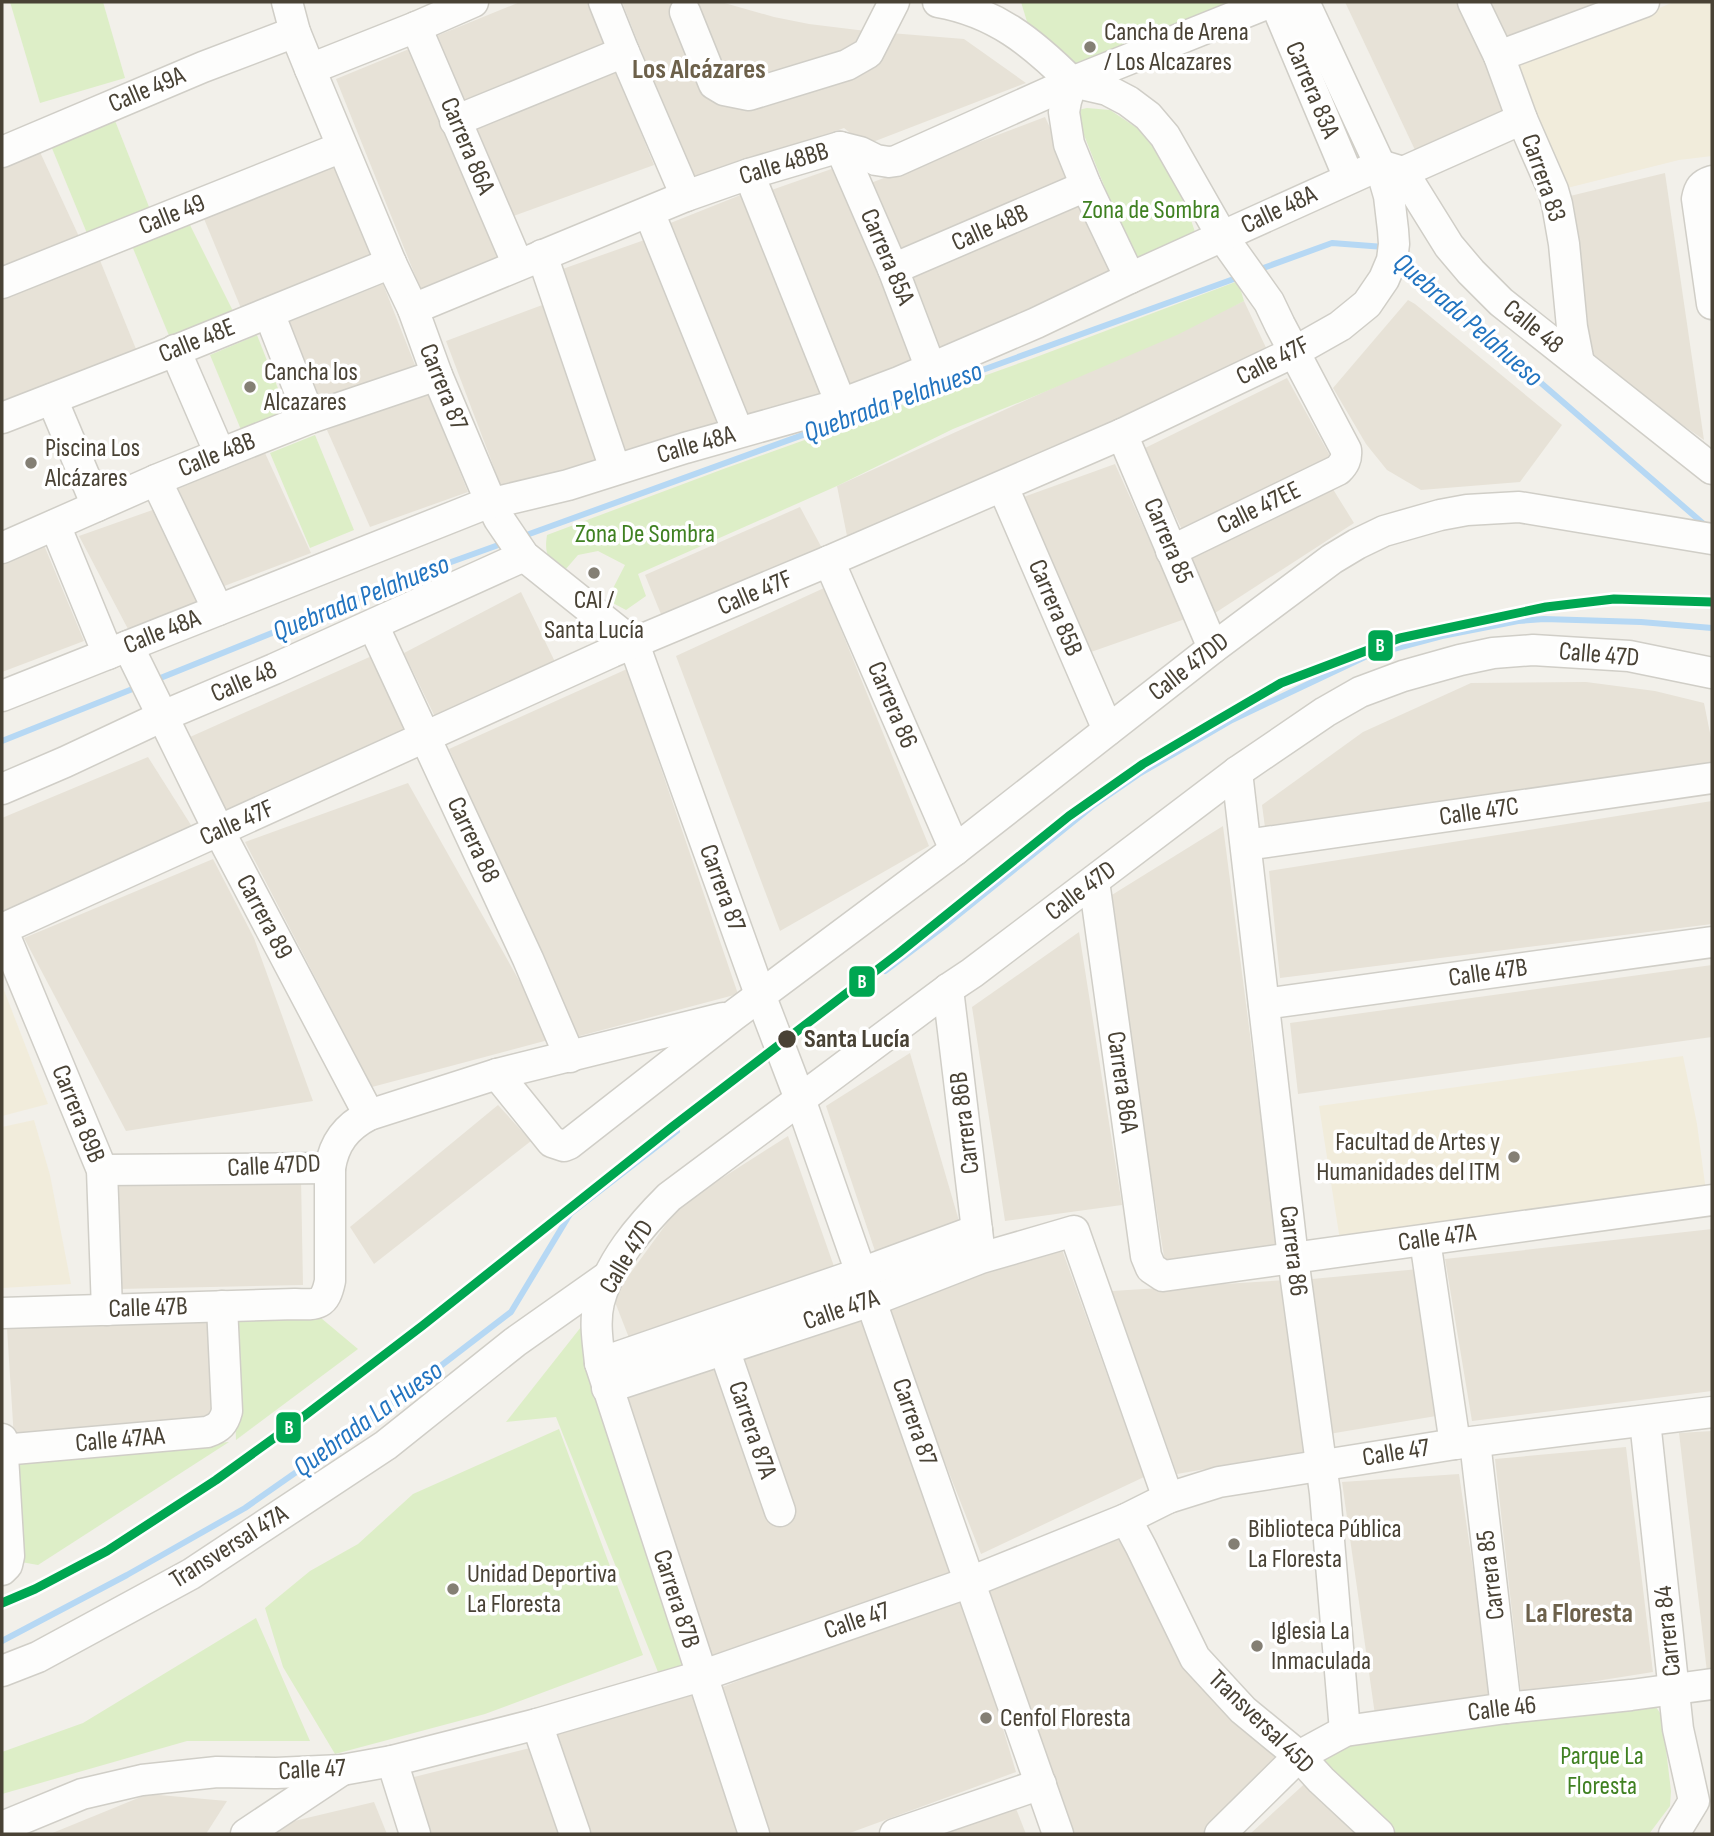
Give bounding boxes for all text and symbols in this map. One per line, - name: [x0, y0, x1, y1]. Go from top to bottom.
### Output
- place label: Cancha de Arena / Los Alcazares: [1104, 17, 1249, 78]
- street label: Carrera 83A: [1278, 37, 1346, 144]
- marker: Cancha de Arena / Los Alcazares: [1082, 39, 1098, 55]
- district label: Los Alcázares: [632, 53, 766, 86]
- street label: Calle 49A: [104, 60, 191, 120]
- street label: Carrera 86A: [433, 93, 502, 200]
- street label: Carrera 83: [1514, 130, 1572, 226]
- street label: Calle 48BB: [736, 136, 832, 192]
- street label: Calle 48A: [1236, 179, 1323, 241]
- street label: Calle 49: [134, 188, 210, 242]
- park label: Zona de Sombra: [1082, 195, 1220, 226]
- street label: Calle 48B: [947, 198, 1033, 258]
- street label: Carrera 85A: [853, 204, 921, 310]
- water label: Quebrada Pelahueso: [1386, 246, 1550, 394]
- street label: Calle 48: [1497, 293, 1569, 361]
- street label: Calle 48E: [154, 312, 240, 370]
- street label: Calle 47F: [1231, 329, 1315, 393]
- street label: Carrera 87: [412, 339, 474, 435]
- water label: Quebrada Pelahueso: [799, 354, 987, 450]
- place label: Cancha los Alcazares: [263, 357, 358, 418]
- marker: Cancha los Alcazares: [242, 379, 258, 395]
- street label: Calle 48A: [653, 419, 740, 471]
- street label: Calle 48B: [174, 426, 260, 484]
- place label: Piscina Los Alcázares: [44, 433, 140, 494]
- marker: Piscina Los Alcázares: [23, 455, 39, 471]
- street label: Calle 47EE: [1212, 475, 1306, 541]
- street label: Carrera 85: [1136, 493, 1200, 589]
- park label: Zona De Sombra: [575, 519, 715, 550]
- water label: Quebrada Pelahueso: [268, 547, 455, 648]
- street label: Carrera 85B: [1021, 555, 1089, 661]
- street label: Calle 47F: [713, 564, 797, 622]
- marker: CAI / Santa Lucía: [586, 565, 602, 581]
- place label: CAI / Santa Lucía: [544, 585, 644, 646]
- street label: Calle 48A: [119, 602, 206, 661]
- street label: Calle 47DD: [1143, 626, 1235, 708]
- line badge: B: [1367, 629, 1394, 662]
- text: B: [1375, 635, 1385, 658]
- street label: Calle 47D: [1558, 636, 1640, 674]
- street label: Calle 48: [206, 654, 282, 710]
- street label: Carrera 86: [860, 657, 924, 753]
- street label: Calle 47C: [1437, 791, 1521, 833]
- street label: Carrera 88: [440, 792, 506, 888]
- street label: Calle 47F: [195, 793, 279, 853]
- street label: Carrera 87: [692, 840, 752, 936]
- street label: Calle 47D: [1040, 854, 1122, 928]
- street label: Carrera 89: [229, 869, 299, 965]
- street label: Calle 47B: [1447, 952, 1529, 994]
- line badge: B: [848, 965, 876, 998]
- text: B: [857, 971, 867, 994]
- place label: Santa Lucía: [804, 1024, 910, 1055]
- marker: Santa Lucía: [776, 1028, 798, 1050]
- street label: Carrera 86A: [1100, 1029, 1145, 1136]
- street label: Carrera 89B: [44, 1061, 112, 1167]
- street label: Carrera 86B: [943, 1070, 987, 1176]
- place label: Facultad de Artes y Humanidades del ITM: [1316, 1127, 1500, 1188]
- street label: Calle 47DD: [227, 1148, 321, 1184]
- marker: Facultad de Artes y Humanidades del ITM: [1506, 1149, 1522, 1165]
- street label: Carrera 86: [1272, 1204, 1314, 1298]
- street label: Calle 47D: [593, 1215, 661, 1299]
- street label: Calle 47A: [1396, 1217, 1479, 1259]
- street label: Calle 47A: [799, 1282, 884, 1337]
- street label: Calle 47B: [108, 1291, 188, 1325]
- water label: Quebrada La Hueso: [287, 1353, 450, 1484]
- street label: Carrera 87: [885, 1374, 944, 1470]
- street label: Carrera 87A: [721, 1377, 783, 1483]
- line badge: B: [275, 1411, 302, 1444]
- text: B: [284, 1417, 294, 1440]
- street label: Calle 47AA: [74, 1421, 167, 1459]
- street label: Calle 47: [1360, 1432, 1432, 1474]
- street label: Transversal 47A: [164, 1498, 295, 1596]
- place label: Biblioteca Pública La Floresta: [1248, 1514, 1402, 1575]
- street label: Carrera 85: [1470, 1528, 1512, 1622]
- marker: Biblioteca Pública La Floresta: [1226, 1536, 1242, 1552]
- street label: Carrera 87B: [646, 1546, 706, 1652]
- place label: Unidad Deportiva La Floresta: [467, 1559, 617, 1620]
- marker: Unidad Deportiva La Floresta: [445, 1581, 461, 1597]
- street label: Carrera 84: [1648, 1584, 1688, 1678]
- street label: Calle 47: [820, 1595, 895, 1647]
- district label: La Floresta: [1525, 1597, 1633, 1630]
- place label: Iglesia La Inmaculada: [1271, 1616, 1371, 1677]
- marker: Iglesia La Inmaculada: [1249, 1638, 1265, 1654]
- street label: Transversal 45D: [1201, 1664, 1321, 1780]
- street label: Calle 46: [1466, 1689, 1538, 1729]
- place label: Cenfol Floresta: [1000, 1703, 1131, 1734]
- marker: Cenfol Floresta: [978, 1710, 994, 1726]
- park label: Parque La Floresta: [1560, 1741, 1644, 1802]
- street label: Calle 47: [277, 1753, 347, 1787]

